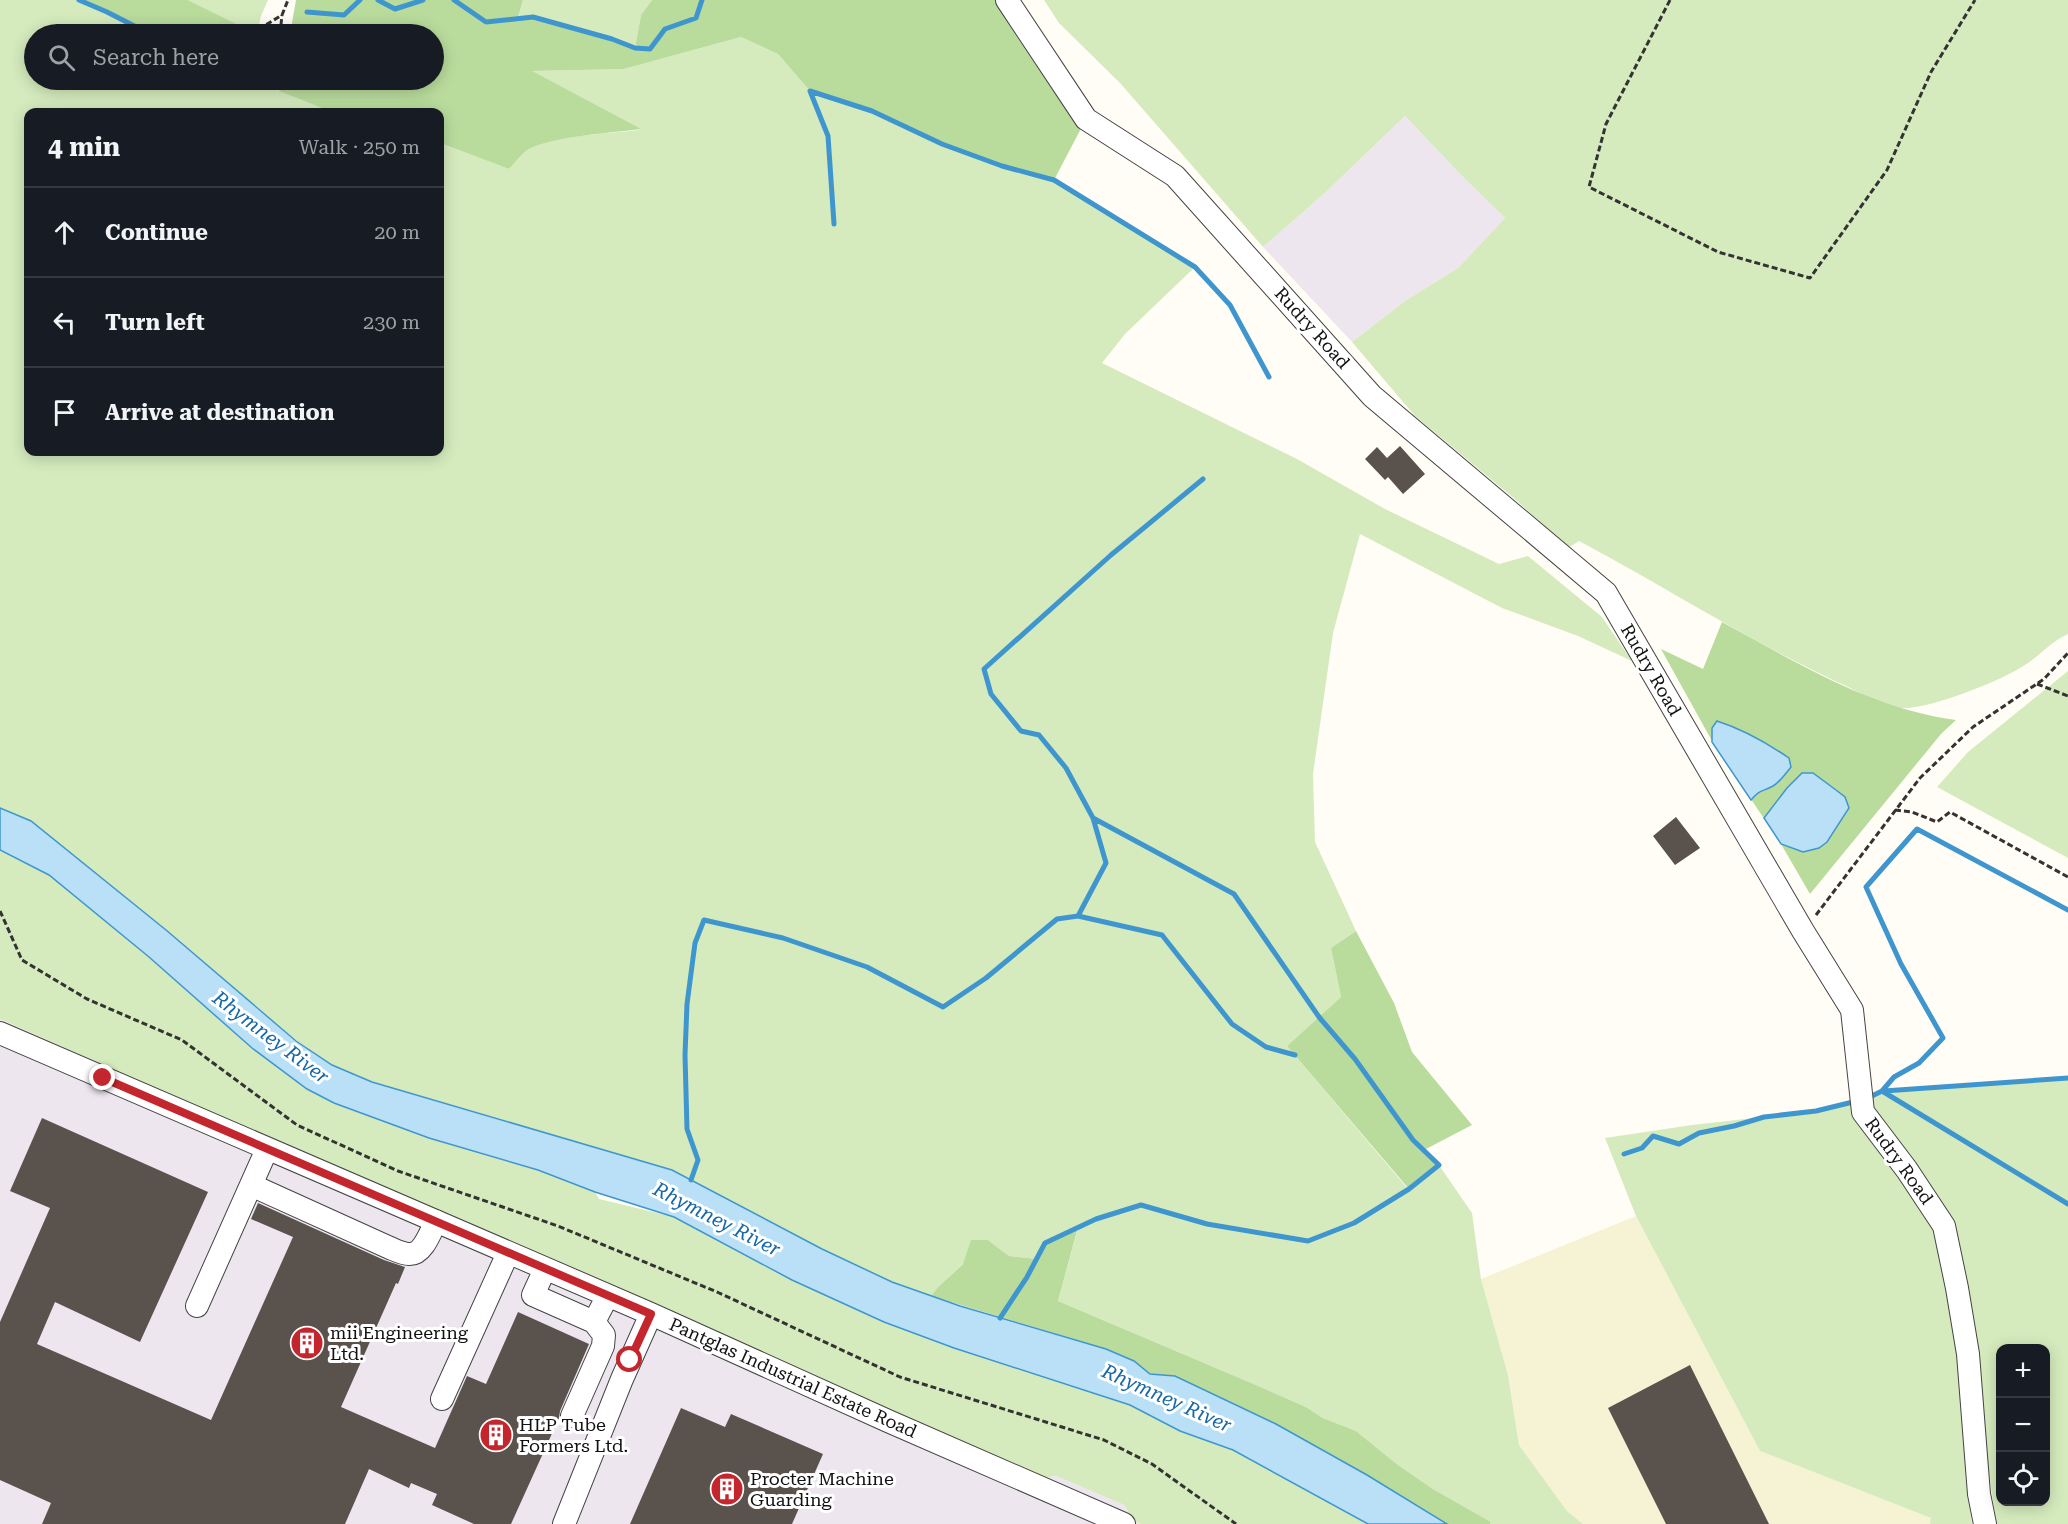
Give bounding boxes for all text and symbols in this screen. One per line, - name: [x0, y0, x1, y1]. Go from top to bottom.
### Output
- search box: [24, 24, 444, 90]
- icon: search: [45, 41, 78, 74]
- text: Search here: [93, 45, 219, 70]
- text: 4 min: [48, 132, 120, 162]
- text: Walk · 250 m: [299, 135, 420, 159]
- icon: ahead: [48, 216, 81, 249]
- text: Continue: [105, 220, 208, 245]
- text: 20 m: [374, 220, 420, 244]
- street label: Rudry Road: [1270, 283, 1355, 373]
- icon: left: [48, 306, 81, 339]
- text: Turn left: [105, 310, 205, 335]
- text: 230 m: [363, 310, 420, 334]
- icon: arrive: [48, 396, 81, 429]
- text: Arrive at destination: [105, 400, 334, 425]
- street label: Rudry Road: [1617, 620, 1686, 720]
- water label: Rhymney River: [207, 985, 334, 1089]
- route end: [89, 1064, 115, 1090]
- street label: Rudry Road: [1861, 1113, 1938, 1209]
- water label: Rhymney River: [649, 1176, 785, 1262]
- street label: Pantglas Industrial Estate Road: [666, 1313, 921, 1442]
- place label: mii Engineering Ltd.: [330, 1322, 469, 1364]
- building icon: mii Engineering Ltd.: [289, 1325, 325, 1361]
- map controls: [1996, 1344, 2050, 1506]
- button: +: [1996, 1344, 2050, 1398]
- route start: [616, 1346, 642, 1372]
- water label: Rhymney River: [1098, 1358, 1236, 1438]
- button: −: [1996, 1398, 2050, 1452]
- place label: HLP Tube Formers Ltd.: [519, 1414, 628, 1456]
- building icon: HLP Tube Formers Ltd.: [478, 1417, 514, 1453]
- button: locate: [1996, 1452, 2050, 1506]
- place label: Procter Machine Guarding: [750, 1468, 894, 1510]
- building icon: Procter Machine Guarding: [709, 1471, 745, 1507]

